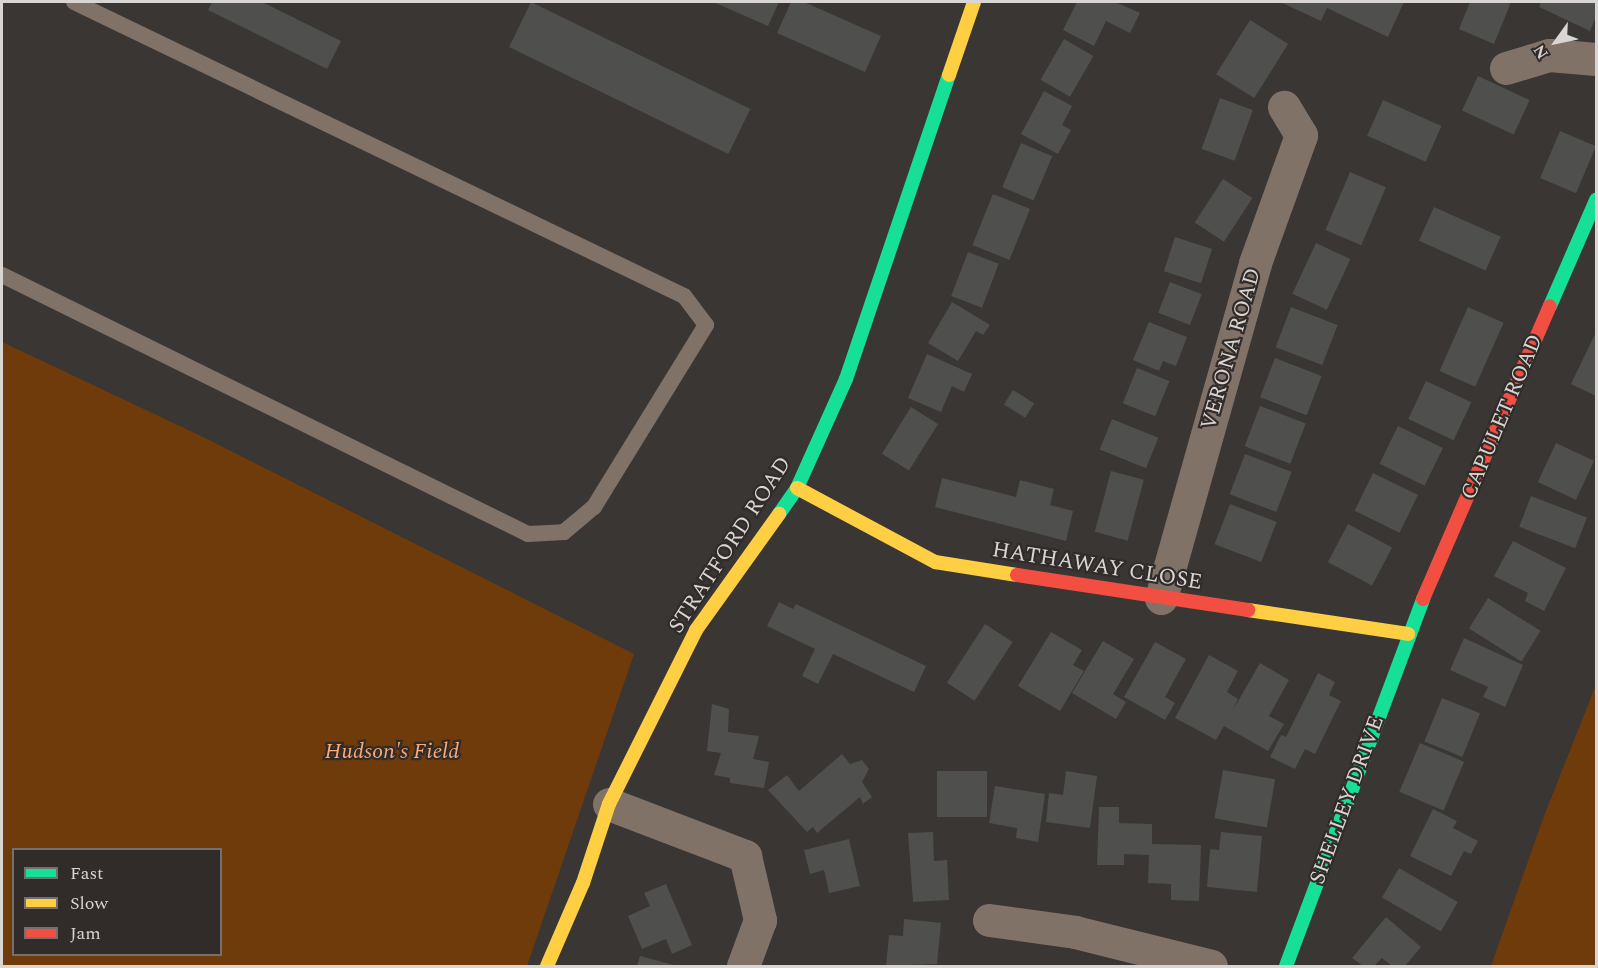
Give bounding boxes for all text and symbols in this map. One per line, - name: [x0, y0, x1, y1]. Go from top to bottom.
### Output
- north arrow: [1526, 12, 1586, 72]
- text: N: [1527, 40, 1555, 64]
- street label: VERONA ROAD: [1195, 265, 1267, 433]
- street label: CAPULET ROAD: [1455, 330, 1549, 504]
- street label: STRATFORD ROAD: [663, 452, 797, 638]
- street label: HATHAWAY CLOSE: [990, 536, 1204, 596]
- street label: SHELLEY DRIVE: [1304, 712, 1390, 888]
- park label: Hudson's Field: [325, 739, 459, 765]
- legend: [12, 848, 222, 956]
- text: Fast: [70, 860, 103, 887]
- text: Slow: [70, 890, 108, 917]
- text: Jam: [70, 920, 101, 947]

